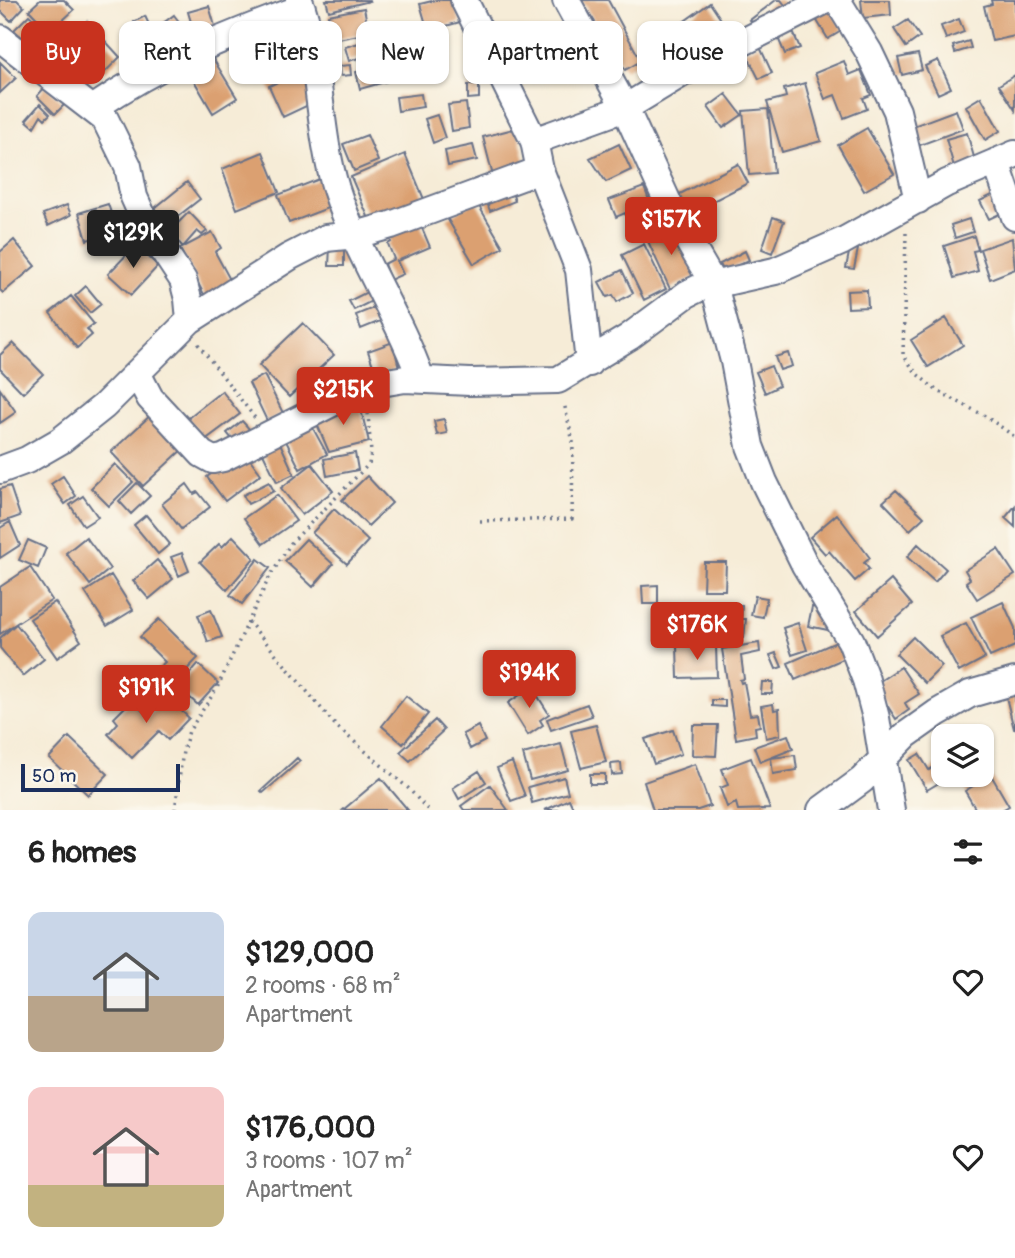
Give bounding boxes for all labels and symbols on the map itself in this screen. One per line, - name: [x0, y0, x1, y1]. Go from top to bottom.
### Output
- pin: $157K: [622, 198, 720, 257]
- pin: $129K: [84, 210, 182, 270]
- pin: $215K: [294, 368, 392, 427]
- pin: $176K: [648, 602, 746, 662]
- pin: $194K: [480, 650, 578, 710]
- pin: $191K: [97, 666, 195, 725]
- scale bar: [21, 761, 180, 793]

